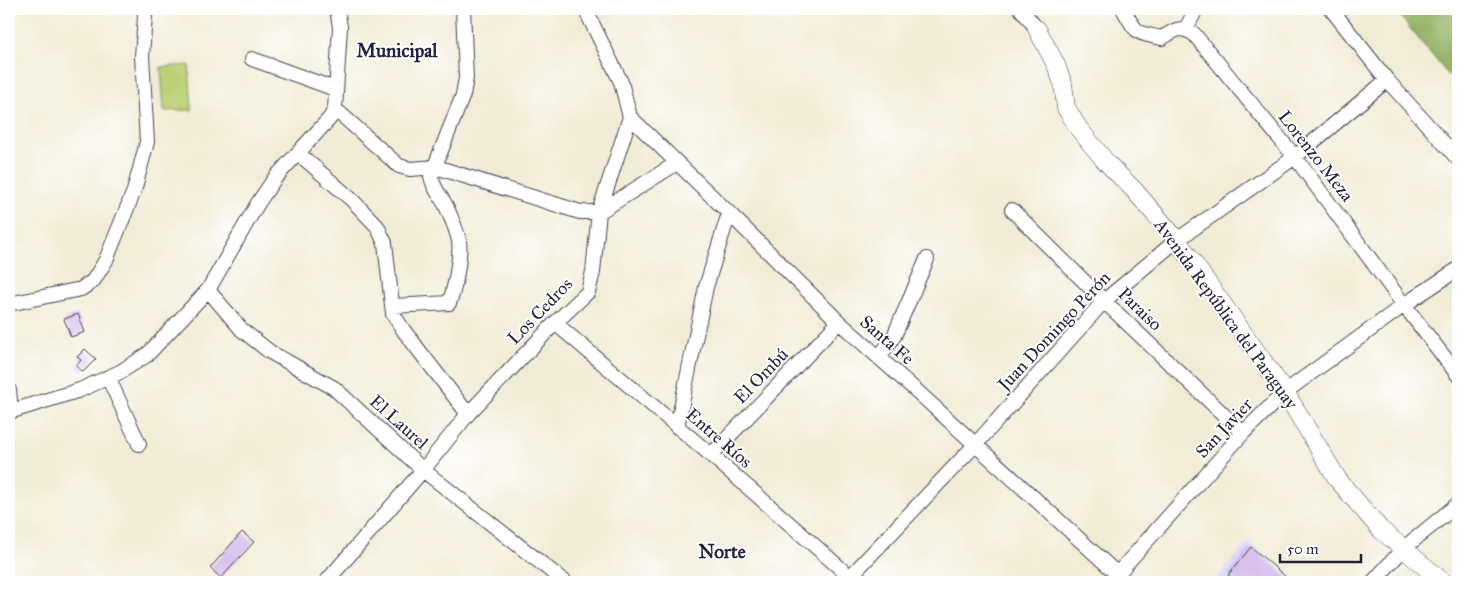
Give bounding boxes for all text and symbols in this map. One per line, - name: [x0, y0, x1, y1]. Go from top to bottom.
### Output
- district label: Municipal: [357, 39, 438, 63]
- street label: Lorenzo Meza: [1274, 106, 1359, 206]
- street label: Avenida República del Paraguay: [1148, 214, 1303, 414]
- street label: Juan Domingo Perón: [992, 267, 1116, 397]
- street label: Los Cedros: [503, 273, 577, 349]
- street label: Paraiso: [1113, 283, 1167, 335]
- street label: Santa Fe: [856, 311, 918, 369]
- street label: El Ombú: [729, 343, 793, 408]
- street label: El Laurel: [365, 390, 433, 454]
- street label: San Javier: [1191, 393, 1258, 463]
- street label: Entre Ríos: [682, 403, 756, 473]
- scale bar: [1280, 531, 1361, 563]
- district label: Norte: [698, 540, 746, 563]
- text: 50 m: [1287, 540, 1319, 558]

